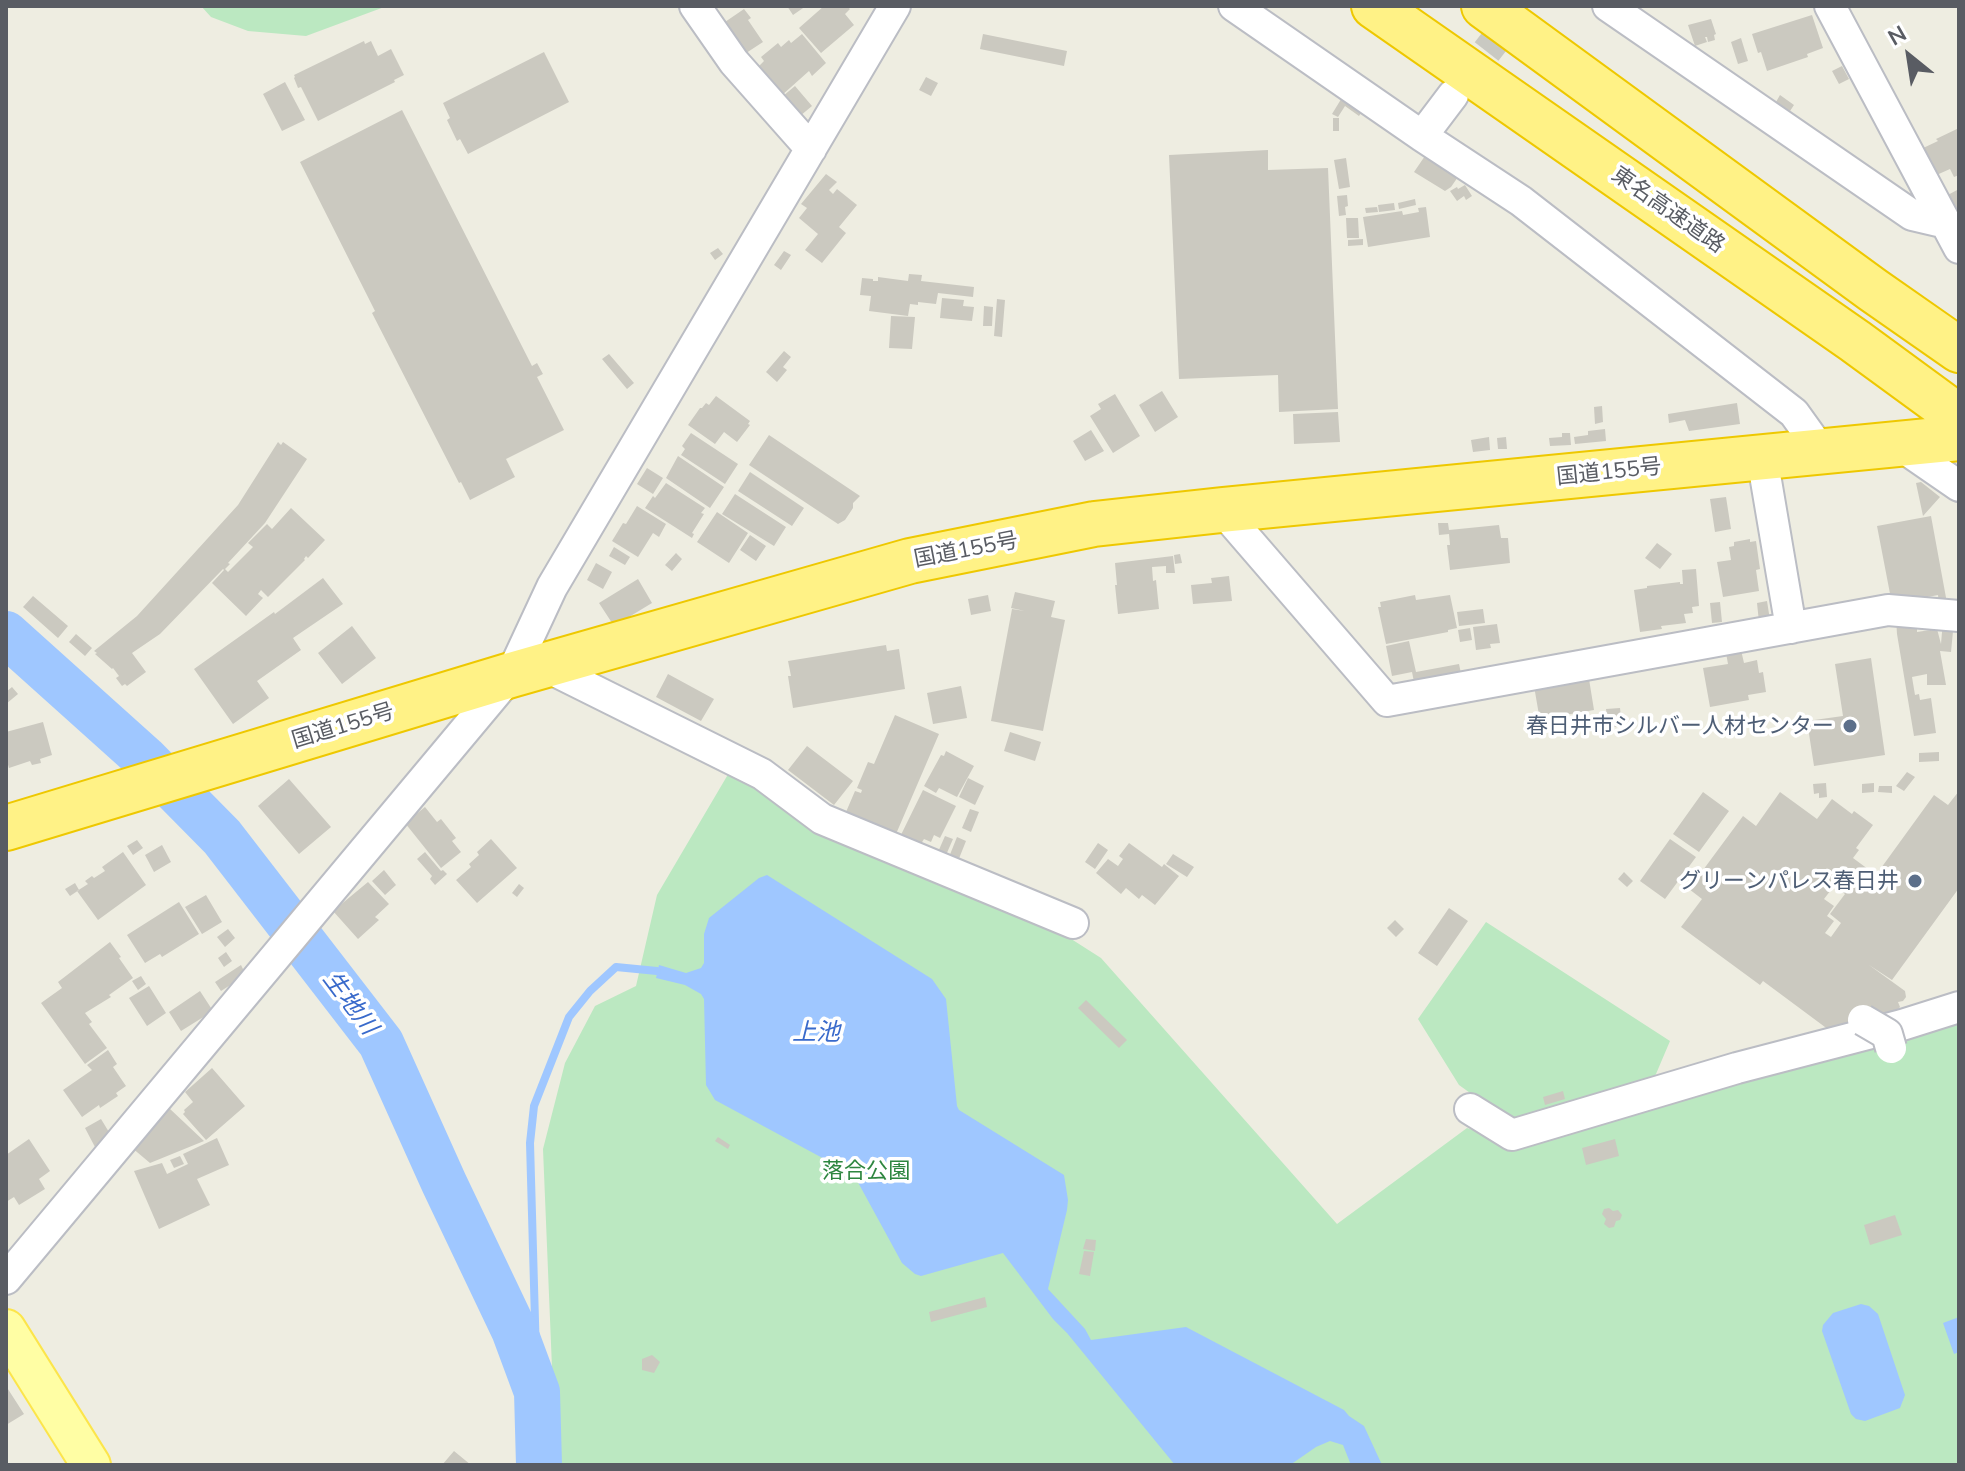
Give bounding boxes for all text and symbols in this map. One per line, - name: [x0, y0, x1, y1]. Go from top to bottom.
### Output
- north arrow: [1869, 16, 1949, 96]
- text: N: [1883, 19, 1911, 51]
- street label: 東名高速道路: [1606, 161, 1730, 259]
- street label: 国道155号: [1555, 453, 1663, 491]
- street label: 国道155号: [912, 527, 1020, 573]
- street label: 国道155号: [289, 698, 397, 754]
- place label: 春日井市シルバー人材センター: [1526, 713, 1834, 739]
- marker: 春日井市シルバー人材センター: [1841, 717, 1859, 735]
- place label: グリーンパレス春日井: [1679, 868, 1899, 894]
- marker: グリーンパレス春日井: [1906, 872, 1924, 890]
- water label: 生地川: [317, 966, 383, 1040]
- water label: 上池: [792, 1019, 840, 1047]
- park label: 落合公園: [822, 1158, 910, 1184]

